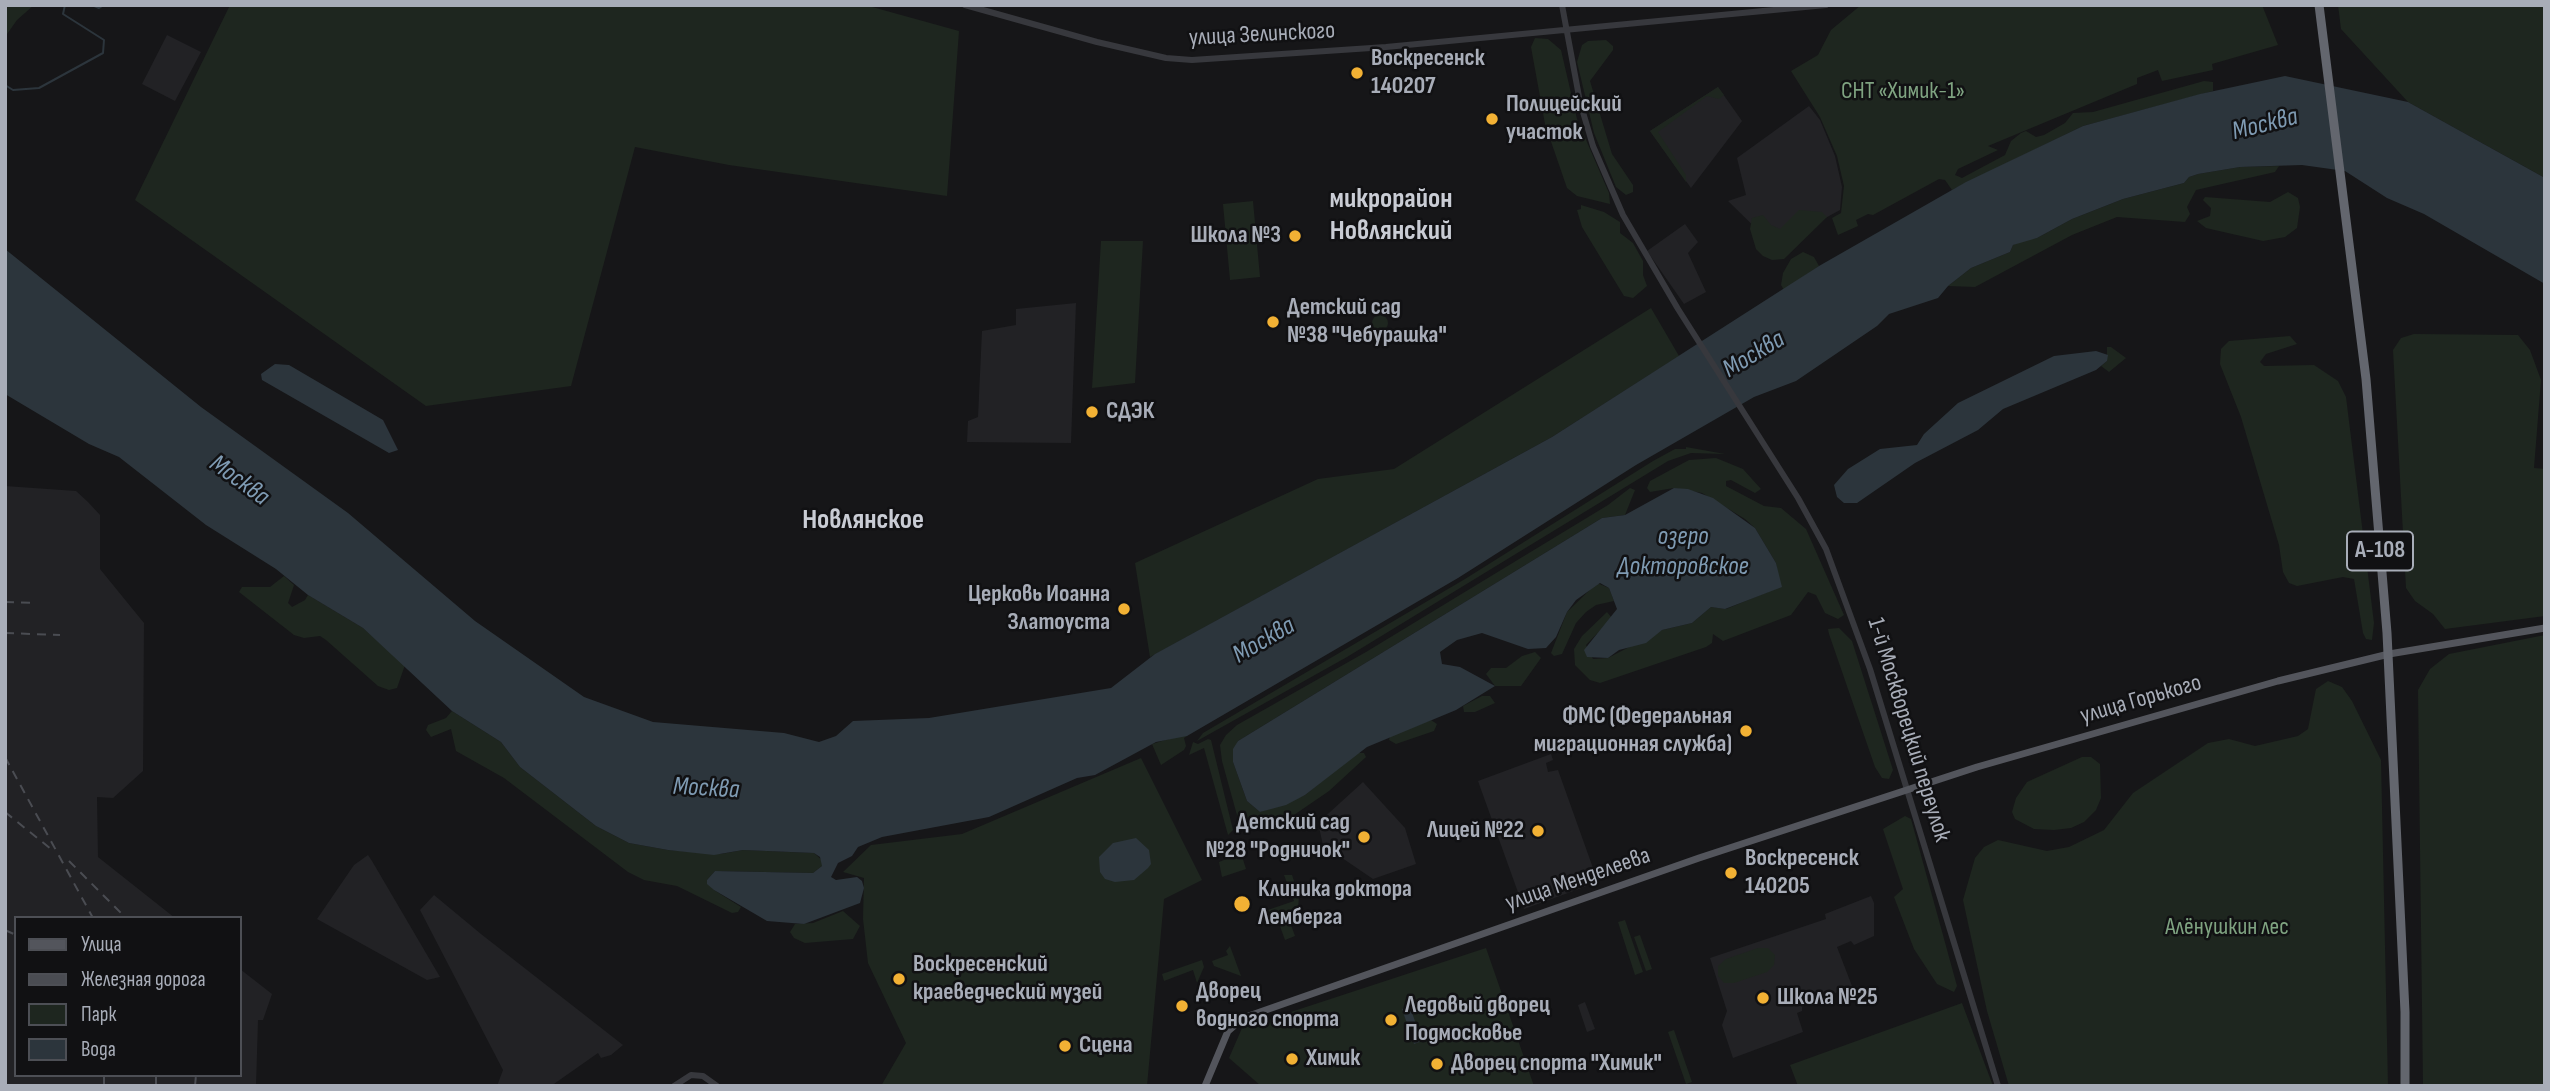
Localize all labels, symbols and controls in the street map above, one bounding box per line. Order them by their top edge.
street label: улица Зелинского [1188,17,1336,53]
place label: Воскресенск 140207 [1371,45,1485,101]
marker: Воскресенск 140207 [1349,65,1365,81]
park label: СНТ «Химик-1» [1841,78,1965,106]
place label: Полицейский участок [1506,91,1622,147]
water label: Москва [2229,102,2301,148]
marker: Полицейский участок [1484,111,1500,127]
district label: микрорайон Новлянский [1330,183,1452,249]
place label: Школа №3 [1191,222,1281,250]
marker: Школа №3 [1287,228,1303,244]
place label: Детский сад №38 "Чебурашка" [1287,294,1447,350]
marker: Детский сад №38 "Чебурашка" [1265,314,1281,330]
water label: Москва [1717,324,1791,386]
place label: СДЭК [1106,398,1154,426]
marker: СДЭК [1084,404,1100,420]
water label: Москва [203,449,275,513]
district label: Новлянское [802,504,924,538]
water label: озеро Докторовское [1617,521,1749,582]
road number: А-108 [2347,531,2413,570]
place label: Церковь Иоанна Златоуста [968,581,1110,637]
marker: Церковь Иоанна Златоуста [1116,601,1132,617]
water label: Москва [1227,611,1301,671]
street label: 1-й Москворецкий переулок [1860,615,1956,845]
street label: улица Горького [2077,669,2205,731]
place label: ФМС (Федеральная миграционная служба) [1534,703,1732,759]
marker: ФМС (Федеральная миграционная служба) [1738,723,1754,739]
water label: Москва [672,772,740,806]
place label: Детский сад №28 "Родничок" [1206,809,1350,865]
place label: Лицей №22 [1427,817,1524,845]
marker: Лицей №22 [1530,823,1546,839]
marker: Детский сад №28 "Родничок" [1356,829,1372,845]
street label: улица Менделеева [1502,842,1654,918]
place label: Воскресенск 140205 [1745,845,1859,901]
marker: Воскресенск 140205 [1723,865,1739,881]
place label: Клиника доктора Лемберга [1258,876,1412,932]
marker: Клиника доктора Лемберга [1232,894,1252,914]
park label: Алёнушкин лес [2165,914,2289,942]
legend [14,916,242,1077]
text: Улица [81,932,122,957]
place label: Воскресенский краеведческий музей [913,951,1102,1007]
text: Железная дорога [81,967,206,992]
marker: Воскресенский краеведческий музей [891,971,907,987]
place label: Дворец водного спорта [1196,978,1339,1034]
place label: Школа №25 [1777,984,1878,1012]
marker: Школа №25 [1755,990,1771,1006]
place label: Ледовый дворец Подмосковье [1405,992,1550,1048]
marker: Дворец водного спорта [1174,998,1190,1014]
text: Парк [81,1002,116,1027]
marker: Ледовый дворец Подмосковье [1383,1012,1399,1028]
place label: Сцена [1079,1032,1133,1060]
text: Вода [81,1037,116,1062]
marker: Сцена [1057,1038,1073,1054]
place label: Химик [1306,1045,1360,1073]
place label: Дворец спорта "Химик" [1451,1050,1662,1078]
marker: Химик [1284,1051,1300,1067]
marker: Дворец спорта "Химик" [1429,1056,1445,1072]

